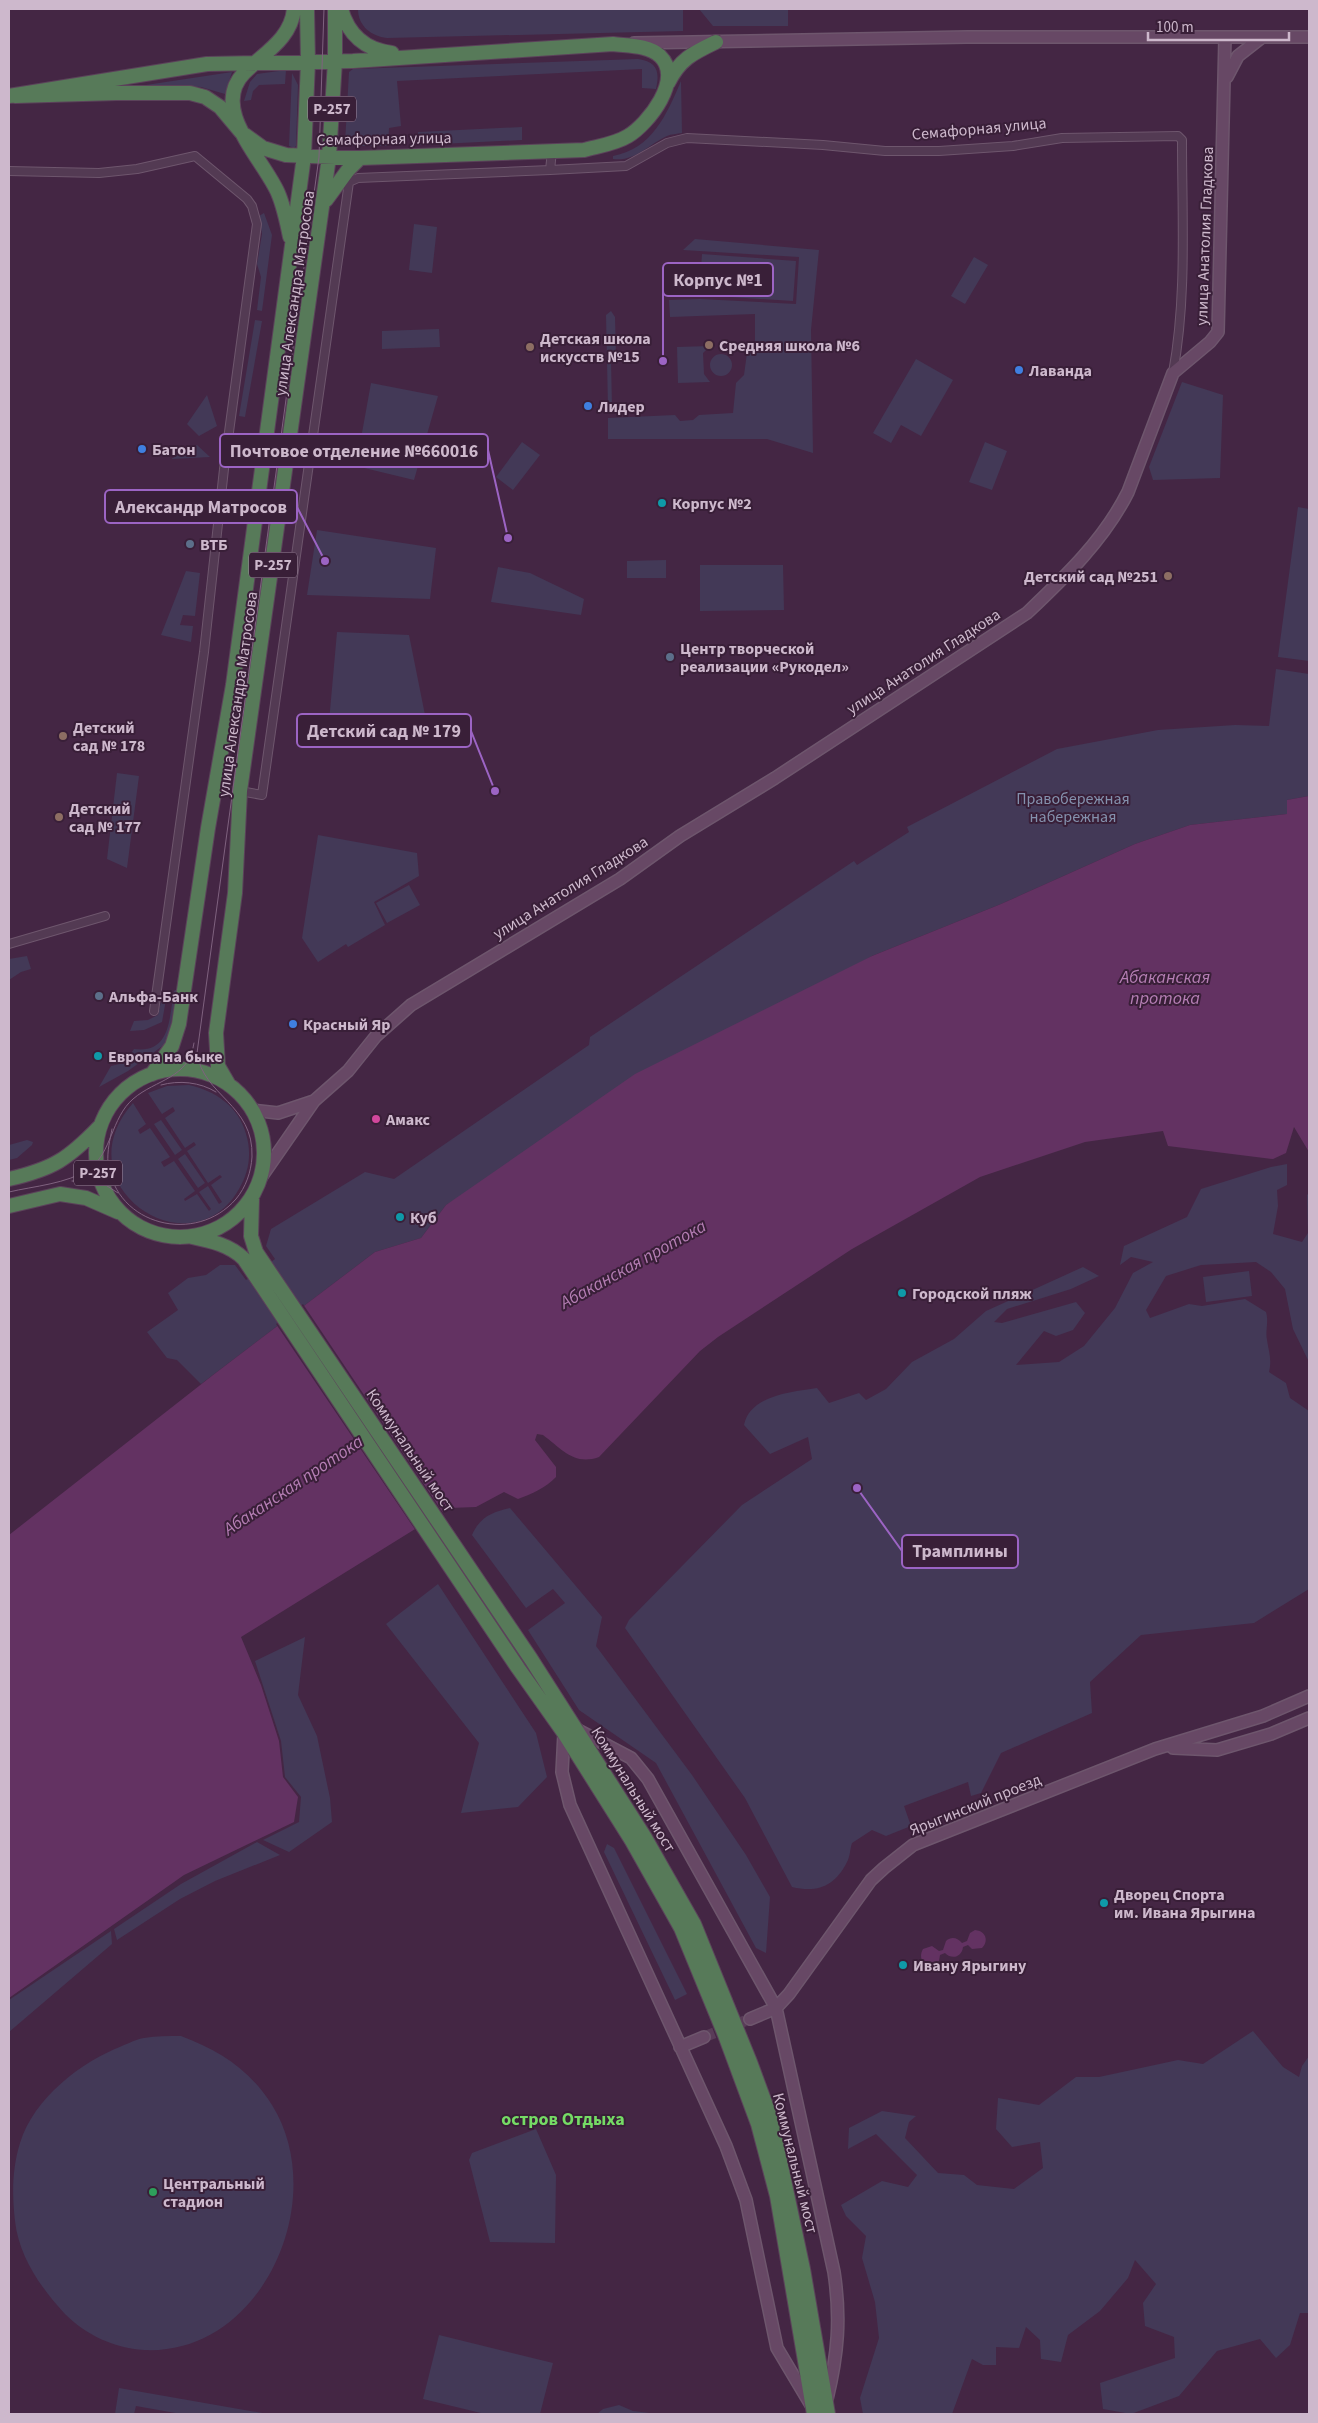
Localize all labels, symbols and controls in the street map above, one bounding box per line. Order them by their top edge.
scale bar [1148,10,1289,42]
text: 100 m [1156,17,1194,38]
road number: Р-257 [308,96,356,122]
street label: Семафорная улица [911,112,1047,146]
street label: Семафорная улица [316,127,452,151]
street label: улица Анатолия Гладкова [1191,146,1219,326]
street label: улица Александра Матросова [270,189,320,397]
callout: Корпус №1 [663,263,773,296]
text: Корпус №1 [673,268,763,293]
place label: Детская школа искусств №15 [540,328,651,368]
place label: Средняя школа №6 [719,335,860,357]
marker: Средняя школа №6 [703,339,715,351]
marker: Детская школа искусств №15 [524,341,536,353]
place label: Лаванда [1028,360,1092,382]
marker: Лаванда [1013,364,1025,376]
place label: Лидер [597,396,645,418]
marker: Лидер [582,400,594,412]
callout: Почтовое отделение №660016 [220,434,488,467]
place label: Батон [152,439,196,461]
text: Почтовое отделение №660016 [230,439,478,464]
marker: Батон [136,443,148,455]
callout: Александр Матросов [105,490,297,523]
place label: Корпус №2 [672,493,752,515]
text: Александр Матросов [114,495,287,520]
marker: Корпус №2 [656,497,668,509]
place label: ВТБ [200,534,228,556]
marker: ВТБ [184,538,196,550]
road number: Р-257 [249,552,297,578]
place label: Детский сад №251 [1024,566,1158,588]
marker: Детский сад №251 [1162,570,1174,582]
street label: улица Александра Матросова [213,590,263,798]
street label: улица Анатолия Гладкова [842,604,1005,720]
place label: Центр творческой реализации «Рукодел» [680,638,849,678]
marker: Центр творческой реализации «Рукодел» [664,651,676,663]
callout: Детский сад № 179 [297,714,471,747]
place label: Детский сад № 178 [73,717,145,757]
text: Детский сад № 179 [307,719,461,744]
marker: Детский сад № 178 [57,730,69,742]
park label: Правобережная набережная [1016,788,1130,828]
place label: Детский сад № 177 [69,798,141,838]
marker: Детский сад № 177 [53,811,65,823]
street label: улица Анатолия Гладкова [489,831,652,945]
water label: Абаканская протока [1119,965,1210,1011]
place label: Альфа-Банк [108,986,198,1008]
marker: Альфа-Банк [93,990,105,1002]
place label: Красный Яр [303,1014,390,1036]
marker: Красный Яр [287,1018,299,1030]
place label: Европа на быке [108,1046,222,1068]
marker: Европа на быке [92,1050,104,1062]
place label: Амакс [385,1109,431,1131]
marker: Амакс [370,1113,382,1125]
road number: Р-257 [74,1160,122,1186]
place label: Куб [410,1207,437,1229]
marker: Куб [394,1211,406,1223]
water label: Абаканская протока [555,1214,711,1316]
place label: Городской пляж [912,1283,1033,1305]
marker: Городской пляж [896,1287,908,1299]
street label: Коммунальный мост [361,1385,460,1517]
water label: Абаканская протока [218,1429,368,1542]
callout: Трамплины [902,1535,1018,1568]
text: Трамплины [912,1539,1008,1564]
street label: Коммунальный мост [586,1723,681,1857]
street label: Ярыгинский проезд [906,1768,1045,1841]
place label: Дворец Спорта им. Ивана Ярыгина [1114,1884,1255,1924]
marker: Дворец Спорта им. Ивана Ярыгина [1098,1897,1110,1909]
place label: Ивану Ярыгину [913,1955,1027,1977]
marker: Ивану Ярыгину [897,1959,909,1971]
street label: Коммунальный мост [767,2091,823,2236]
district label: остров Отдыха [501,2107,625,2132]
place label: Центральный стадион [163,2173,265,2213]
marker: Центральный стадион [147,2186,159,2198]

